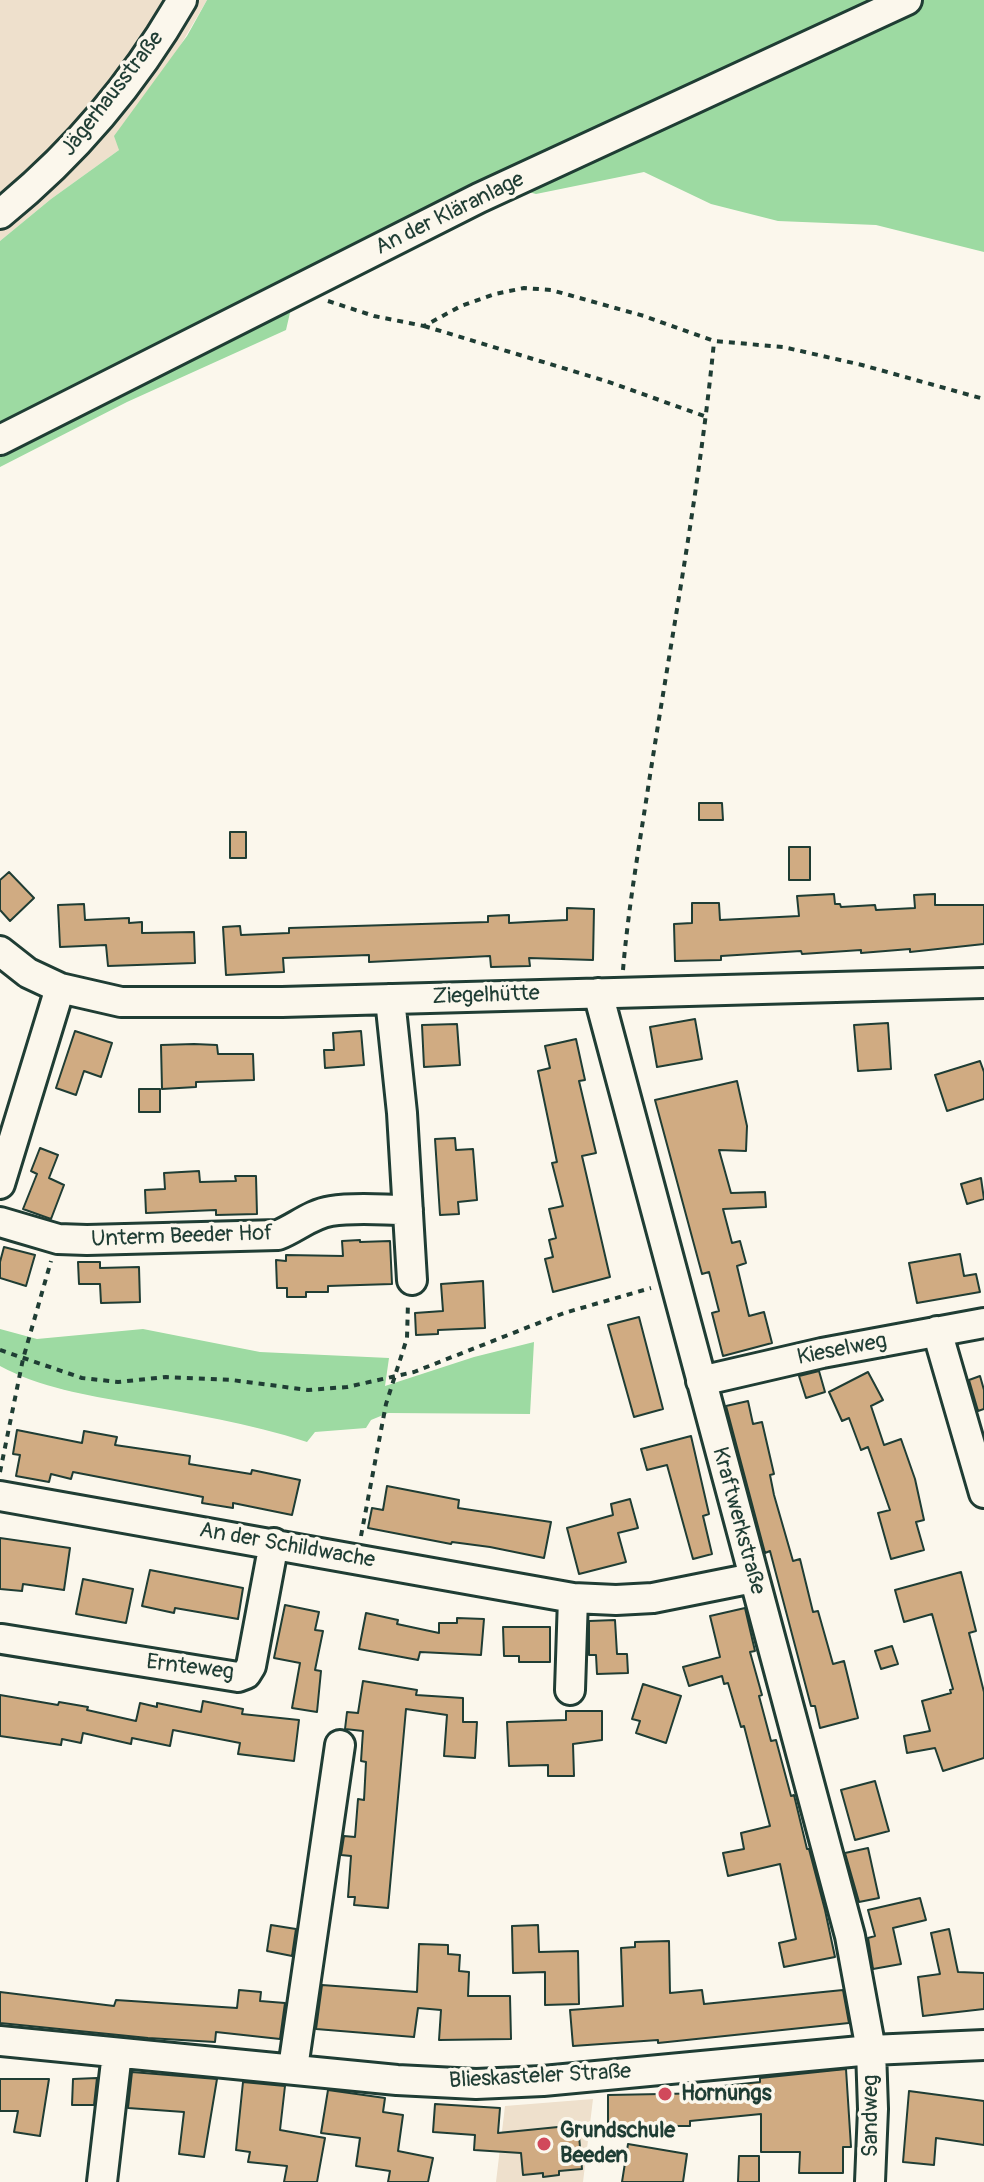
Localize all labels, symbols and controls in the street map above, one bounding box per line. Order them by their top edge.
street label: Jägerhausstraße [56,26,170,162]
street label: An der Kläranlage [371,167,529,261]
street label: Ziegelhütte [432,981,540,1011]
street label: Unterm Beeder Hof [91,1221,273,1253]
street label: Kieselweg [795,1328,889,1372]
street label: Kraftwerkstraße [706,1444,770,1598]
street label: An der Schildwache [197,1518,377,1574]
street label: Ernteweg [145,1650,235,1686]
street label: Blieskasteler Straße [448,2059,632,2095]
street label: Sandweg [858,2075,884,2157]
place label: Hornungs [681,2081,771,2107]
marker: Hornungs [656,2085,674,2103]
place label: Grundschule Beeden [560,2118,675,2170]
marker: Grundschule Beeden [535,2135,553,2153]

